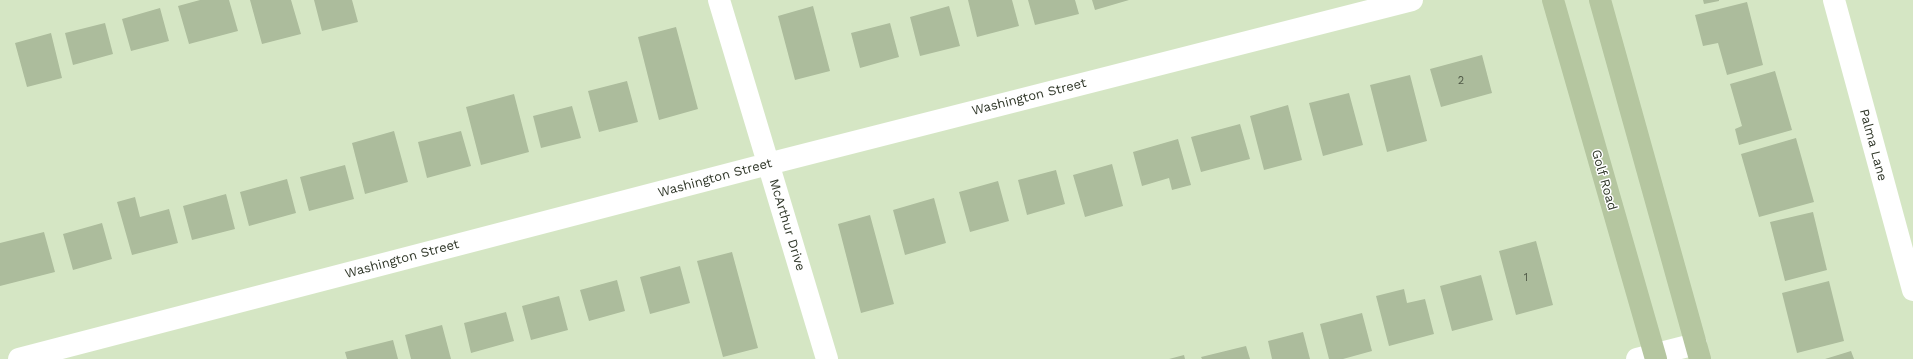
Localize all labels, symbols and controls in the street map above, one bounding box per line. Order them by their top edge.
house number: 2 [1458,74,1464,88]
street label: Washington Street [970,75,1088,119]
street label: Palma Lane [1856,107,1890,183]
street label: Golf Road [1588,148,1620,212]
street label: Washington Street [656,155,774,201]
street label: McArthur Drive [766,177,808,273]
street label: Washington Street [343,236,461,282]
house number: 1 [1524,271,1528,285]

